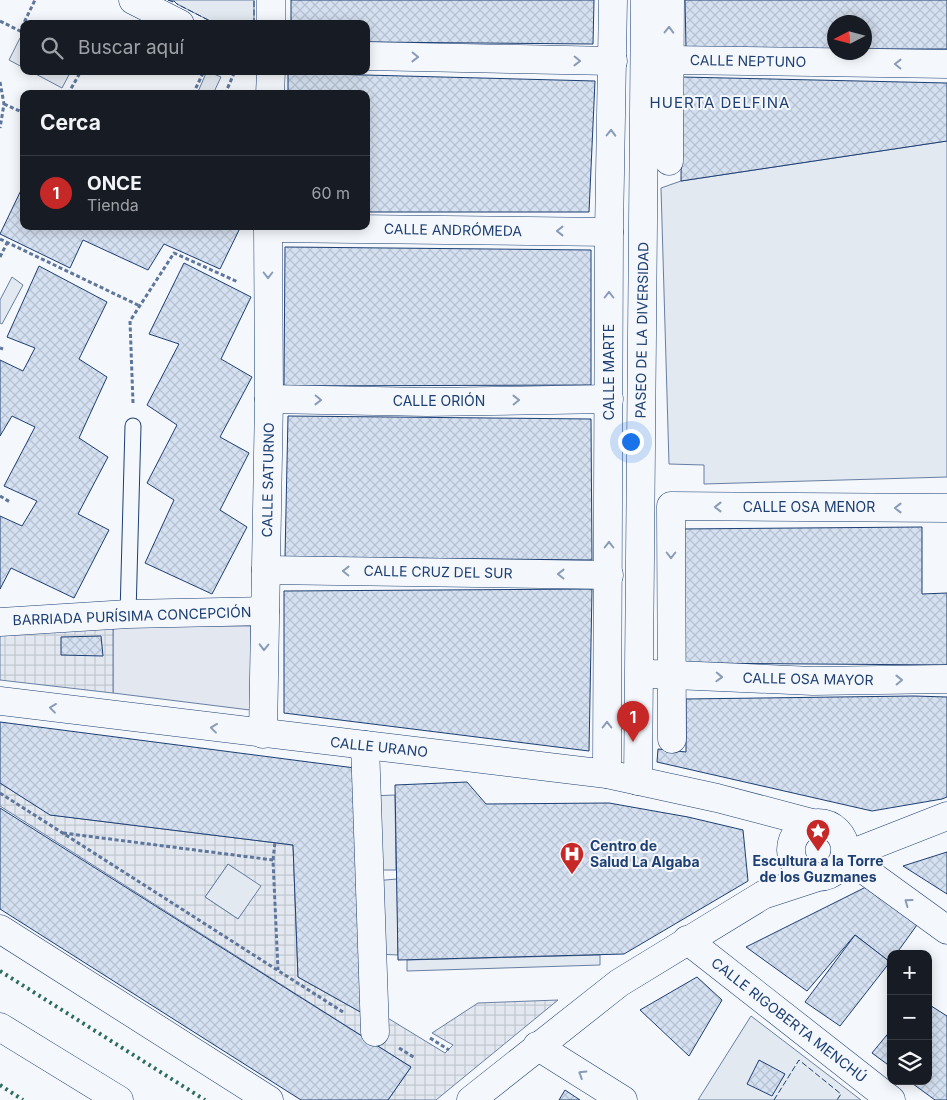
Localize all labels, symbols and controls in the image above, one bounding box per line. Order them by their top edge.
north arrow [827,15,872,60]
search box [20,20,370,75]
one-way arrow [664,26,674,34]
icon: search [38,34,66,62]
text: Buscar aquí [78,36,184,59]
street label: CALLE NEPTUNO [690,51,806,70]
one-way arrow [412,52,419,62]
one-way arrow [574,56,582,66]
one-way arrow [894,58,902,69]
district label: HUERTA DELFINA [650,93,790,112]
text: Cerca [40,110,101,135]
one-way arrow [606,128,616,136]
text: ONCE [87,172,142,195]
text: 1 [53,183,59,203]
text: 60 m [311,183,350,203]
text: Tienda [87,195,139,215]
street label: CALLE ANDRÓMEDA [384,220,523,239]
one-way arrow [556,226,564,236]
street label: PASEO DE LA DIVERSIDAD [631,242,652,418]
one-way arrow [263,272,273,279]
one-way arrow [604,291,614,298]
street label: CALLE MARTE [600,324,617,420]
street label: CALLE ORIÓN [393,392,485,409]
one-way arrow [314,395,322,405]
one-way arrow [512,395,520,406]
street label: CALLE SATURNO [258,422,277,538]
your location [618,429,644,455]
street label: CALLE OSA MENOR [743,498,875,515]
one-way arrow [714,502,722,512]
one-way arrow [894,503,902,513]
one-way arrow [604,541,614,548]
one-way arrow [666,552,676,559]
street label: CALLE CRUZ DEL SUR [363,562,513,581]
one-way arrow [341,566,349,576]
one-way arrow [556,569,564,579]
street label: BARRIADA PURÍSIMA CONCEPCIÓN [12,603,252,628]
one-way arrow [259,644,269,652]
street label: CALLE OSA MAYOR [742,669,874,688]
one-way arrow [715,672,723,682]
one-way arrow [895,674,903,685]
pin: 1 [617,701,649,742]
one-way arrow [49,703,57,714]
one-way arrow [602,721,612,728]
one-way arrow [210,723,218,734]
street label: CALLE URANO [329,733,429,760]
place icon: Escultura a la Torre de los Guzmanes [805,818,831,852]
place label: Centro de Salud La Algaba [590,837,700,870]
hospital icon: Centro de Salud La Algaba [559,841,585,875]
place label: Escultura a la Torre de los Guzmanes [752,852,884,885]
one-way arrow [904,899,914,908]
map controls [887,950,932,1085]
button: + [887,950,932,995]
street label: CALLE RIGOBERTA MENCHÚ [708,954,870,1086]
button: − [887,995,932,1040]
button: layers [887,1040,932,1085]
one-way arrow [578,1071,587,1080]

